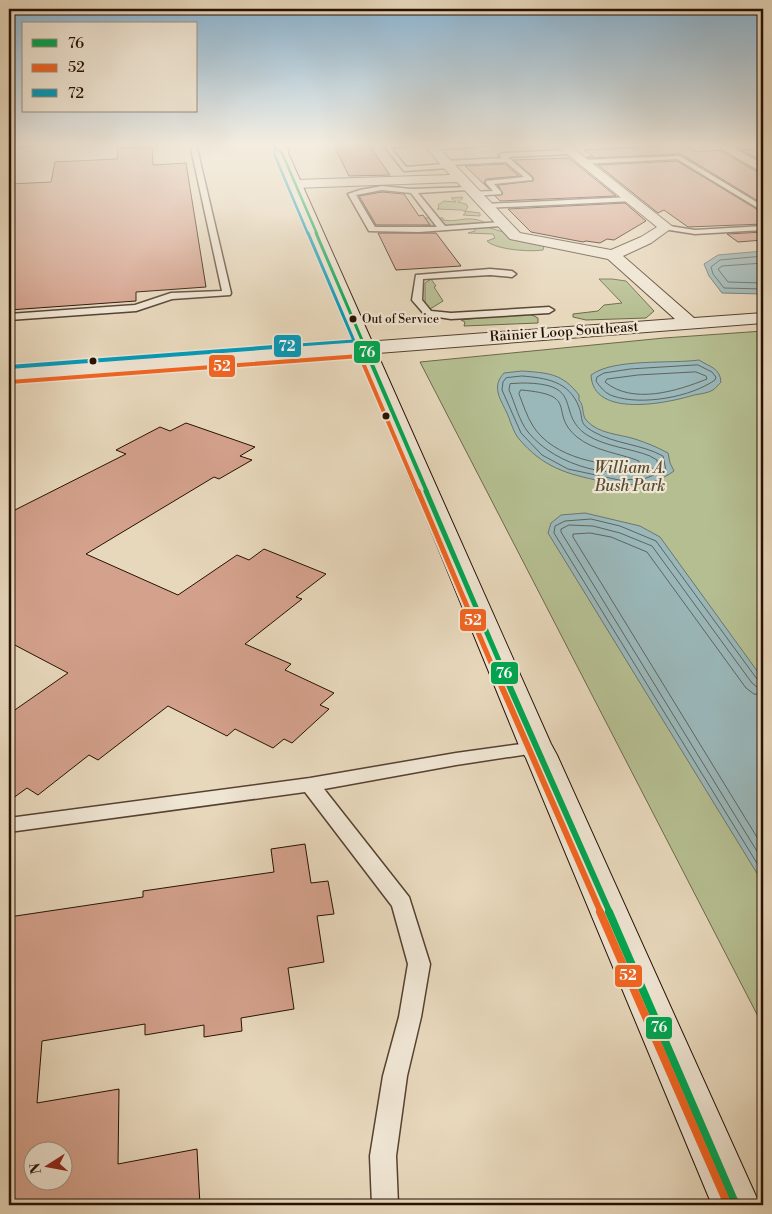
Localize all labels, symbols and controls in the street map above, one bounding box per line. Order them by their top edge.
legend [22,22,198,112]
text: 76 [68,34,84,53]
text: 52 [68,58,85,77]
text: 72 [68,84,84,103]
place label: Out of Service [362,312,439,327]
marker: Out of Service [348,314,358,324]
street label: Rainier Loop Southeast [489,318,639,346]
line badge: 72 [273,334,302,358]
text: 72 [279,338,296,356]
line badge: 76 [353,340,381,364]
text: 76 [359,344,375,362]
line badge: 52 [208,354,236,378]
unlabelled marker [88,356,98,366]
text: 52 [213,358,231,376]
unlabelled marker [381,411,391,421]
park label: William A. Bush Park [594,458,666,496]
line badge: 52 [459,608,487,632]
text: 52 [464,612,482,630]
line badge: 76 [490,661,519,685]
text: 76 [496,665,512,683]
line badge: 52 [614,964,643,988]
text: 52 [619,967,637,985]
line badge: 76 [645,1016,673,1040]
text: 76 [651,1019,667,1037]
north arrow [22,1142,72,1192]
text: N [26,1161,46,1175]

